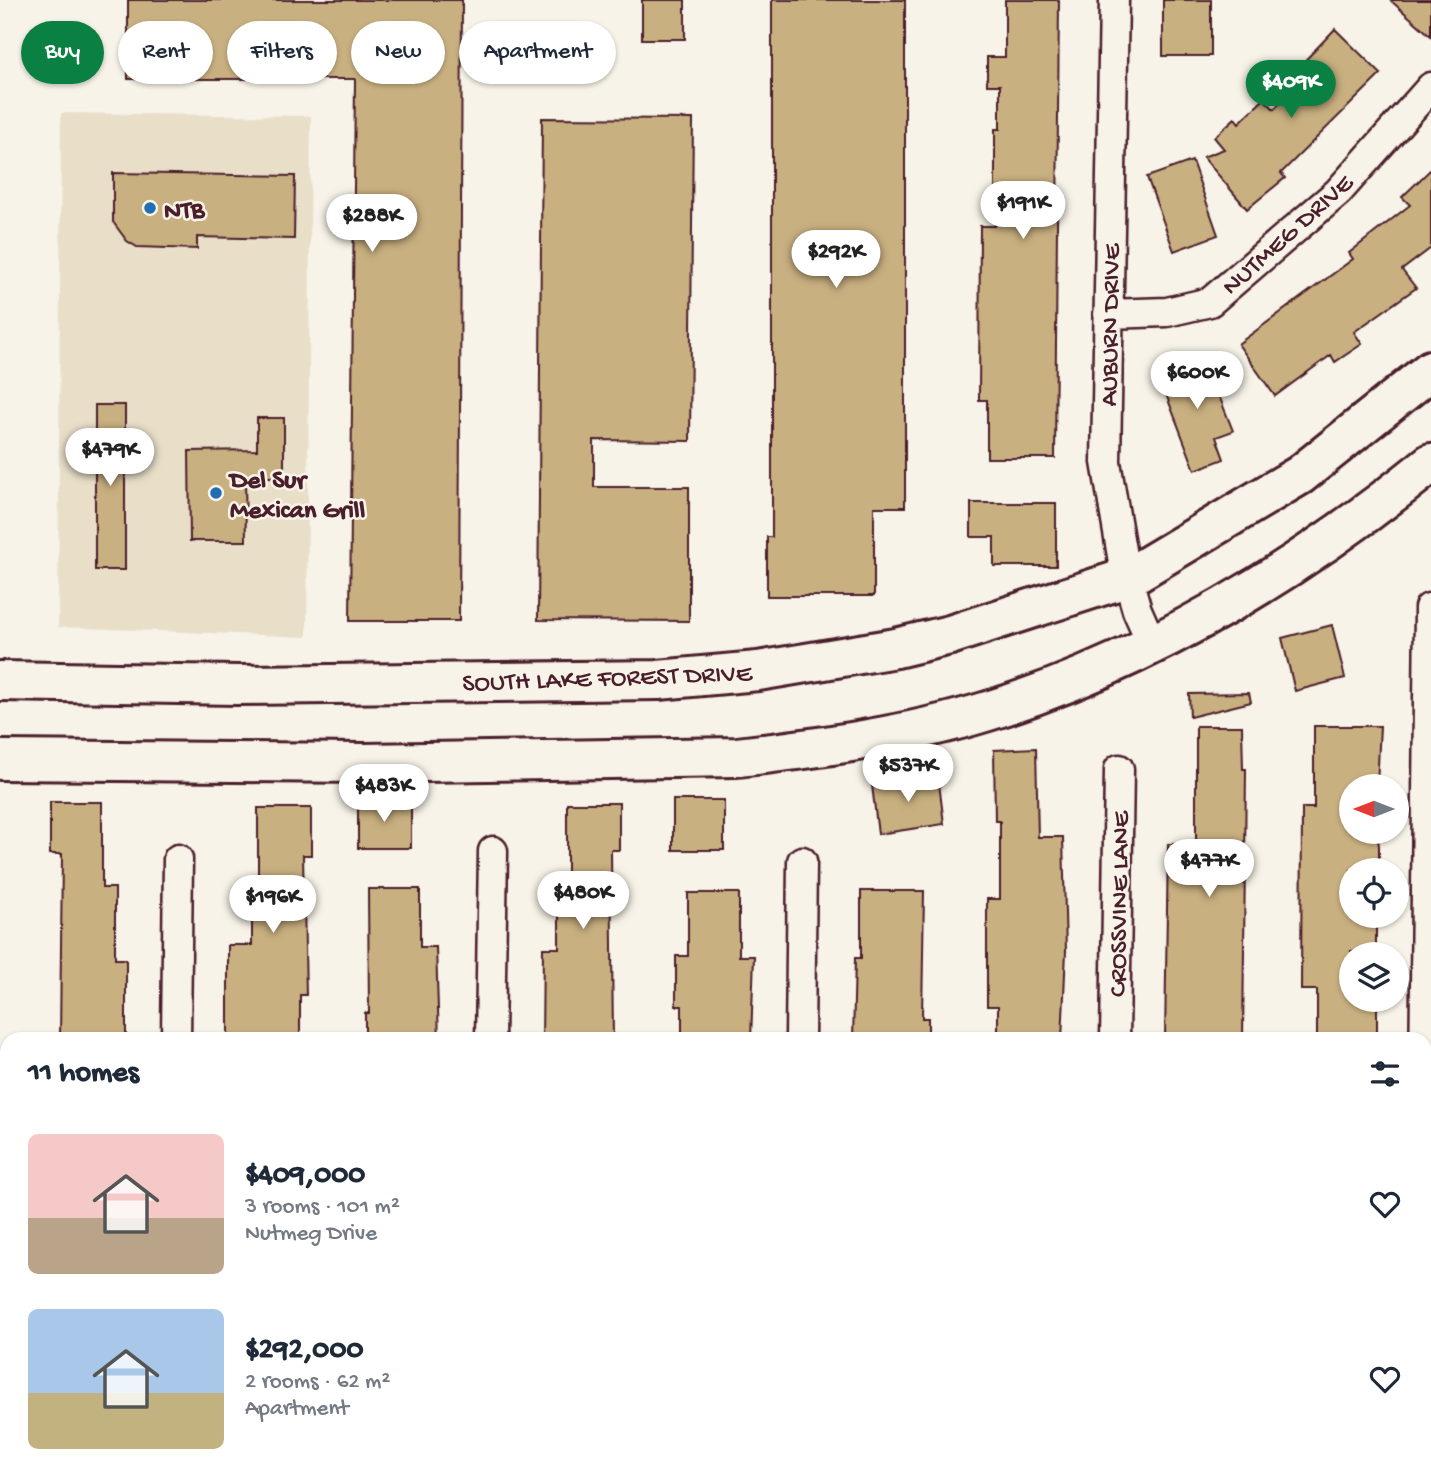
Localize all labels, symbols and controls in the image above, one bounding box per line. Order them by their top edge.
chip: Buy [21,21,104,84]
chip: Rent [118,21,213,84]
chip: Filters [227,21,337,84]
chip: New [351,21,445,84]
chip: Apartment [459,21,616,84]
pin: $409K [1242,60,1340,120]
text: $409K [1262,69,1320,96]
street label: NUTMEG DRIVE [1217,169,1362,303]
pin: $191K [974,182,1072,241]
text: $191K [996,190,1050,217]
pin: $288K [323,194,421,254]
place label: NTB [164,197,206,228]
marker: NTB [142,200,158,216]
text: $288K [342,203,402,230]
pin: $292K [787,230,885,290]
text: $292K [807,239,865,266]
street label: AUBURN DRIVE [1096,243,1129,407]
pin: $600K [1148,352,1246,411]
text: $600K [1167,360,1227,387]
pin: $479K [61,428,159,488]
text: $479K [81,437,139,464]
place label: Del Sur Mexican Grill [228,467,366,528]
marker: Del Sur Mexican Grill [208,485,224,501]
street label: SOUTH LAKE FOREST DRIVE [462,660,753,701]
pin: $537K [859,744,957,804]
text: $537K [879,753,938,780]
pin: $483K [335,764,433,824]
text: $483K [355,773,413,800]
north arrow [1339,774,1409,844]
map controls [1339,774,1409,1012]
street label: CROSSVINE LANE [1104,810,1139,997]
pin: $477K [1160,839,1258,899]
text: $477K [1180,848,1238,875]
button: locate [1339,858,1409,928]
pin: $480K [534,872,632,931]
pin: $196K [224,876,322,935]
text: $480K [553,880,613,907]
text: $196K [245,884,301,911]
button: layers [1339,942,1409,1012]
icon: filters [1366,1055,1404,1093]
text: 11 homes [28,1057,139,1092]
text: $409,000 [245,1159,365,1194]
icon: home [84,1162,168,1246]
icon: heart [1366,1185,1404,1223]
text: 3 rooms · 101 m² [245,1194,400,1221]
text: Nutmeg Drive [245,1221,377,1248]
text: $292,000 [245,1334,363,1369]
icon: home [84,1337,168,1421]
icon: heart [1366,1360,1404,1398]
text: 2 rooms · 62 m² [245,1369,390,1396]
text: Apartment [245,1396,349,1423]

